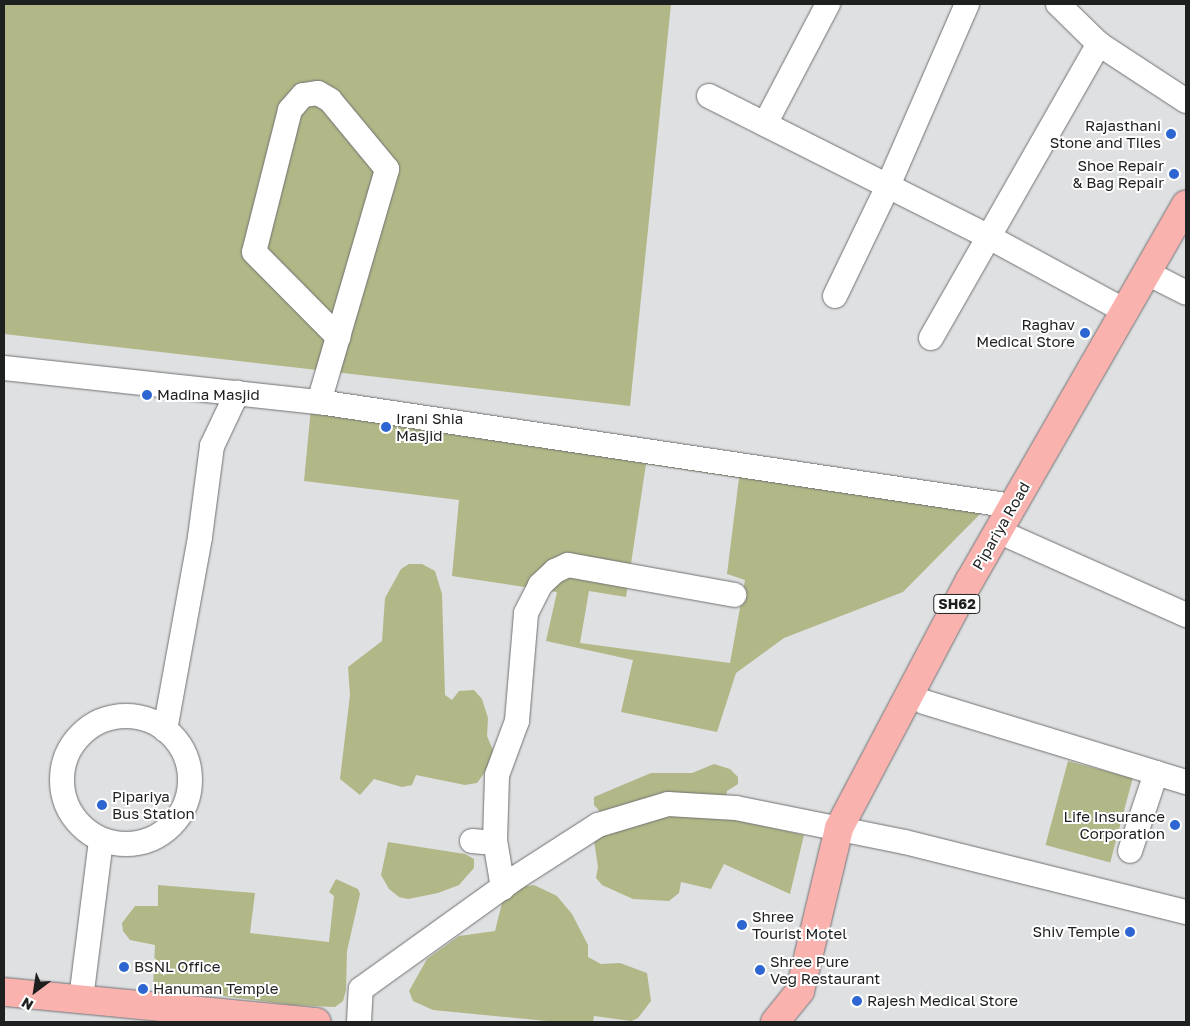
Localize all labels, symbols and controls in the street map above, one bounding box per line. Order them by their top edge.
place label: Rajasthani Stone and Tiles [1050,116,1161,151]
marker: Rajasthani Stone and Tiles [1165,128,1177,140]
place label: Shoe Repair & Bag Repair [1072,156,1164,191]
marker: Shoe Repair & Bag Repair [1168,168,1180,180]
place label: Raghav Medical Store [976,315,1075,350]
marker: Raghav Medical Store [1079,327,1091,339]
place label: Madina Masjid [157,386,260,404]
marker: Madina Masjid [141,389,153,401]
place label: Irani Shia Masjid [396,409,463,444]
marker: Irani Shia Masjid [380,421,392,433]
street label: Pipariya Road [969,479,1033,573]
road number: SH62 [933,592,981,616]
place label: Pipariya Bus Station [112,787,195,822]
marker: Pipariya Bus Station [96,799,108,811]
place label: Life Insurance Corporation [1063,807,1165,842]
marker: Life Insurance Corporation [1169,819,1181,831]
place label: Shree Tourist Motel [752,907,847,942]
marker: Shree Tourist Motel [736,919,748,931]
place label: Shiv Temple [1033,923,1120,941]
marker: Shiv Temple [1124,926,1136,938]
place label: Shree Pure Veg Restaurant [770,952,880,987]
place label: BSNL Office [134,958,220,976]
marker: BSNL Office [118,961,130,973]
marker: Shree Pure Veg Restaurant [754,964,766,976]
north arrow [10,966,60,1016]
place label: Hanuman Temple [153,980,278,998]
marker: Hanuman Temple [137,983,149,995]
place label: Rajesh Medical Store [867,992,1018,1010]
text: N [18,994,36,1014]
marker: Rajesh Medical Store [851,995,863,1007]

